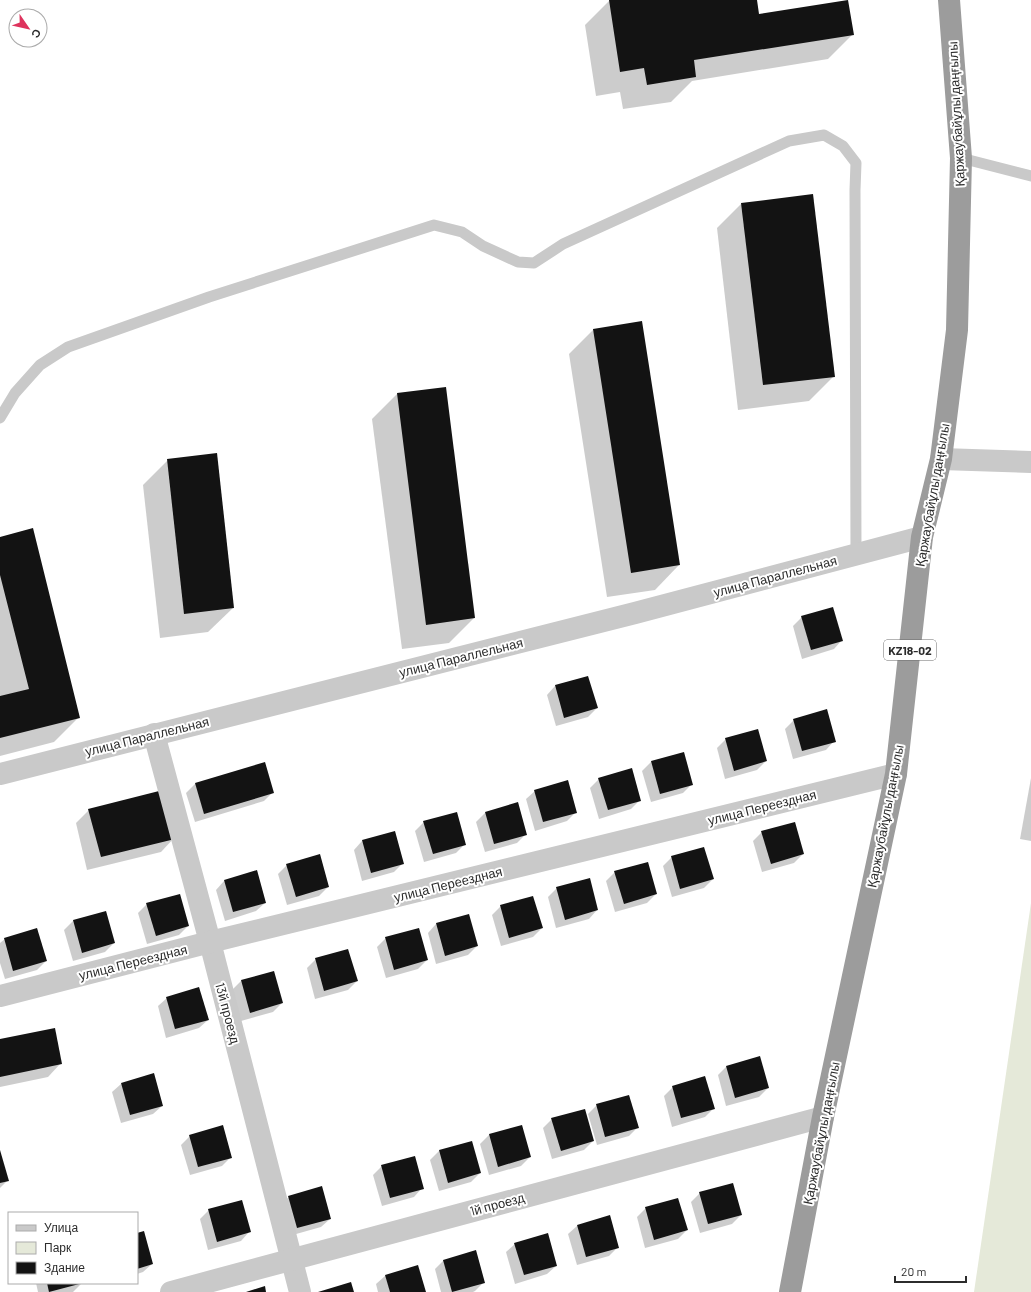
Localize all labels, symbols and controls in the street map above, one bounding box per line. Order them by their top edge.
north arrow [8,8,48,48]
text: С [29,27,44,41]
street label: Қаржаубайұлы даңғылы [944,41,968,187]
street label: Қаржаубайұлы даңғылы [912,422,952,568]
street label: улица Параллельная [712,552,838,600]
street label: улица Параллельная [397,634,525,680]
road number: KZ18-02 [884,640,936,660]
street label: улица Параллельная [83,713,211,759]
street label: Қаржаубайұлы даңғылы [863,743,907,889]
street label: улица Переездная [706,786,818,828]
street label: улица Переездная [392,863,504,905]
street label: улица Переездная [77,941,189,983]
street label: 13й проезд [212,981,244,1046]
street label: Қаржаубайұлы даңғылы [799,1060,843,1206]
street label: 1й проезд [468,1189,527,1219]
legend [8,1212,138,1284]
text: Улица [44,1220,78,1235]
text: Парк [44,1240,72,1255]
scale bar [895,1258,966,1284]
text: Здание [44,1260,85,1275]
text: 20 m [901,1264,927,1278]

